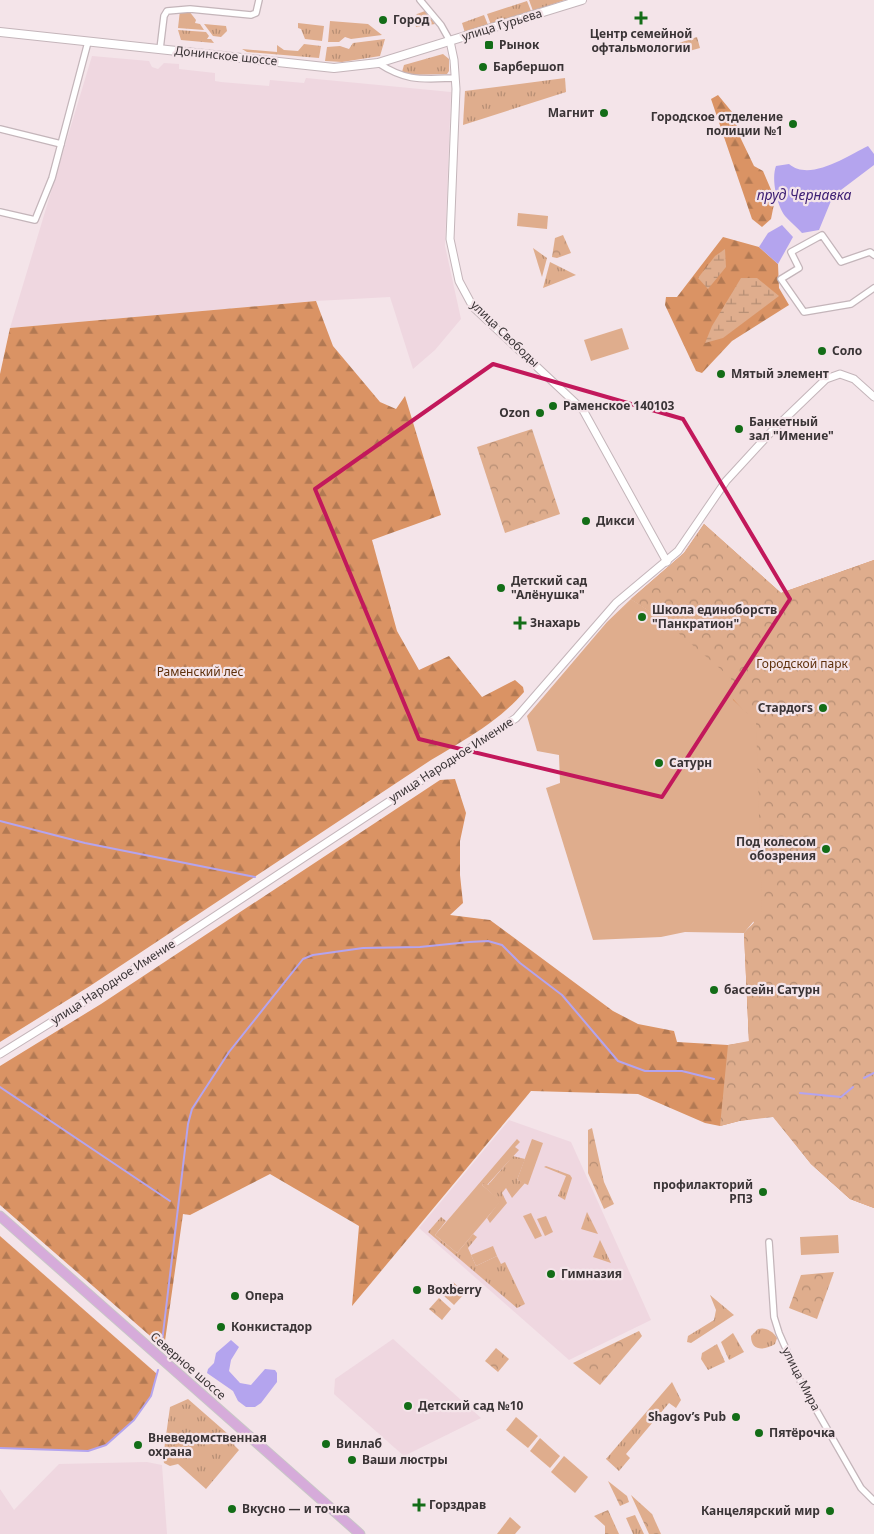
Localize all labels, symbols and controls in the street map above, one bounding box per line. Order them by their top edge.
street label: улица Гурьева [460,4,544,45]
place label: Город [393,11,430,28]
marker: Центр семейной офтальмологии [634,11,648,25]
marker: Город [377,14,389,26]
place label: Центр семейной офтальмологии [590,25,692,56]
place label: Рынок [499,36,540,53]
marker: Рынок [483,39,495,51]
street label: Донинское шоссе [174,42,279,69]
place label: Барбершоп [493,58,564,75]
marker: Барбершоп [477,61,489,73]
place label: Магнит [548,104,594,121]
marker: Магнит [598,107,610,119]
place label: Городское отделение полиции №1 [651,108,783,139]
marker: Городское отделение полиции №1 [787,118,799,130]
water label: пруд Чернавка [757,185,851,204]
street label: улица Свободы [467,297,543,371]
place label: Соло [832,342,862,359]
marker: Соло [816,345,828,357]
place label: Мятый элемент [731,365,829,382]
marker: Мятый элемент [715,368,727,380]
place label: Раменское 140103 [563,397,675,414]
marker: Раменское 140103 [547,400,559,412]
place label: Ozon [499,404,530,421]
marker: Ozon [534,407,546,419]
place label: Банкетный зал "Имение" [749,413,834,444]
marker: Банкетный зал "Имение" [733,423,745,435]
place label: Дикси [596,512,635,529]
marker: Дикси [580,515,592,527]
place label: Детский сад "Алёнушка" [511,572,588,603]
marker: Детский сад "Алёнушка" [495,582,507,594]
place label: Школа единоборств "Панкратион" [652,601,777,632]
marker: Школа единоборств "Панкратион" [636,611,648,623]
place label: Знахарь [530,614,580,631]
marker: Знахарь [514,617,526,629]
park label: Городской парк [756,655,848,672]
park label: Раменский лес [157,663,243,680]
place label: Стардогs [758,699,813,716]
marker: Стардогs [817,702,829,714]
street label: улица Народное Имение [385,713,516,806]
place label: Сатурн [669,754,712,771]
marker: Сатурн [653,757,665,769]
place label: Под колесом обозрения [736,833,816,864]
marker: Под колесом обозрения [820,843,832,855]
street label: улица Народное Имение [47,935,178,1028]
place label: бассейн Сатурн [724,981,820,998]
marker: бассейн Сатурн [708,984,720,996]
place label: профилакторий РПЗ [653,1176,753,1207]
marker: профилакторий РПЗ [757,1186,769,1198]
place label: Гимназия [561,1265,622,1282]
marker: Гимназия [545,1268,557,1280]
place label: Boxberry [427,1281,482,1298]
marker: Boxberry [411,1284,423,1296]
place label: Опера [245,1287,284,1304]
marker: Опера [229,1290,241,1302]
place label: Конкистадор [231,1318,312,1335]
marker: Конкистадор [215,1321,227,1333]
street label: Северное шоссе [147,1328,230,1404]
street label: улица Мира [778,1344,825,1414]
place label: Детский сад №10 [418,1397,524,1414]
marker: Детский сад №10 [402,1400,414,1412]
place label: Shagov’s Pub [648,1408,726,1425]
marker: Shagov’s Pub [730,1411,742,1423]
place label: Пятёрочка [769,1424,835,1441]
marker: Пятёрочка [753,1427,765,1439]
place label: Вневедомственная охрана [148,1429,267,1460]
place label: Винлаб [336,1435,382,1452]
marker: Винлаб [320,1438,332,1450]
marker: Вневедомственная охрана [132,1439,144,1451]
place label: Ваши люстры [362,1451,448,1468]
marker: Ваши люстры [346,1454,358,1466]
place label: Горздрав [429,1496,486,1513]
marker: Горздрав [413,1499,425,1511]
place label: Вкусно — и точка [242,1500,350,1517]
place label: Канцелярский мир [701,1502,820,1519]
marker: Вкусно — и точка [226,1503,238,1515]
marker: Канцелярский мир [824,1505,836,1517]

